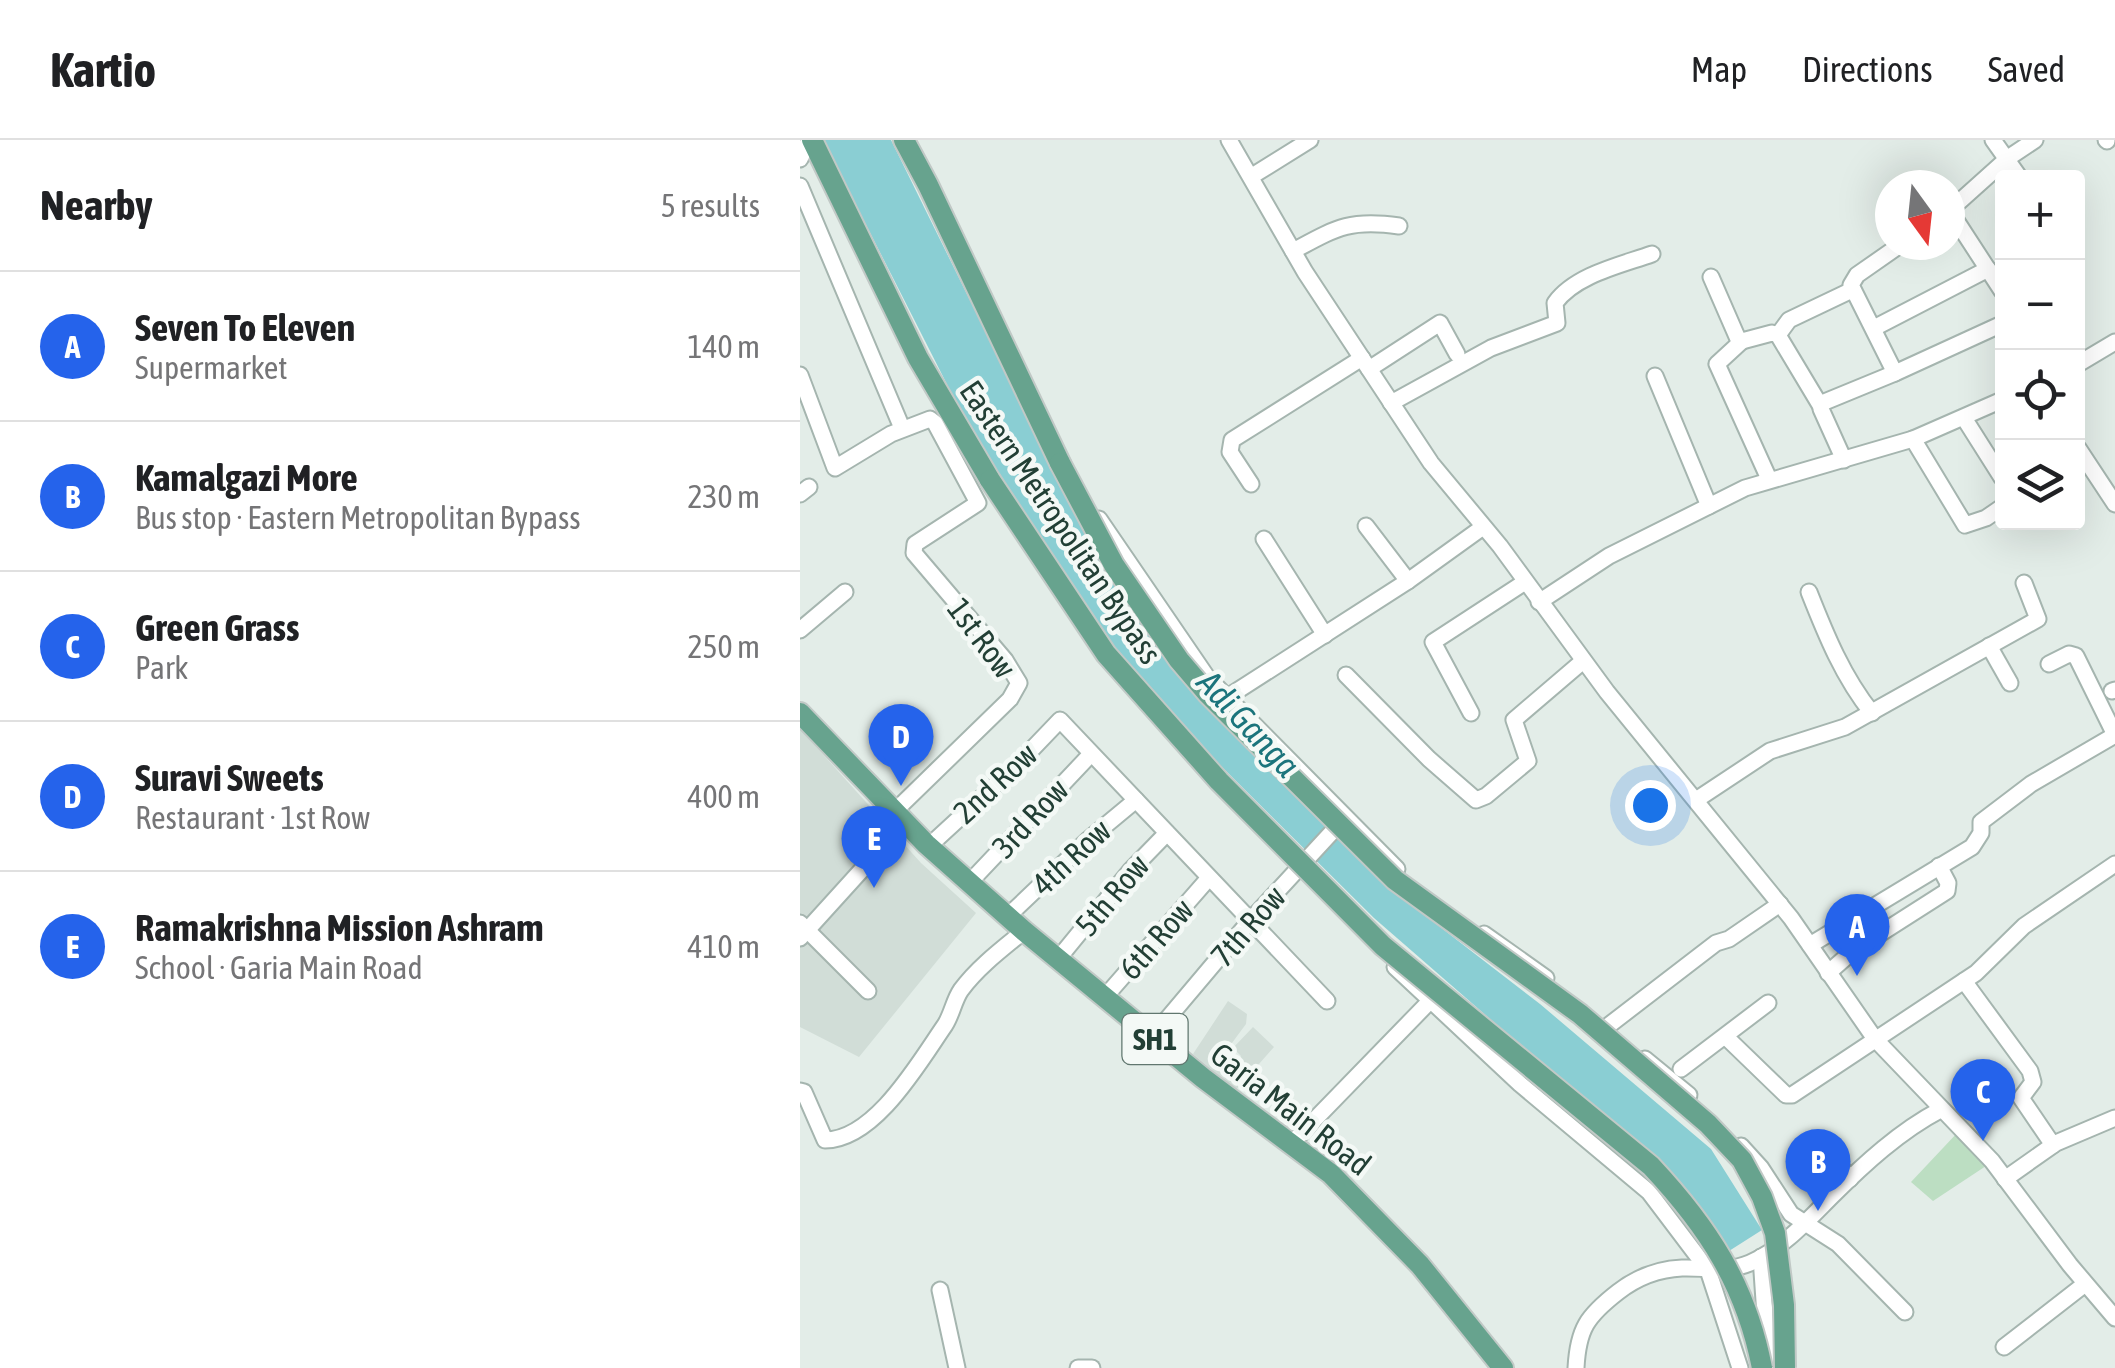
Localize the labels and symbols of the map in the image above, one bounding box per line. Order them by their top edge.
north arrow [1875,170,1965,260]
street label: Eastern Metropolitan Bypass [952,374,1170,670]
street label: 1st Row [940,591,1024,685]
water label: Adi Ganga [1189,661,1308,784]
pin: D [868,704,934,786]
street label: 2nd Row [946,735,1044,831]
street label: 3rd Row [984,771,1076,865]
your location [1625,780,1676,831]
pin: E [842,806,906,888]
street label: 4th Row [1024,811,1118,903]
street label: 5th Row [1068,847,1156,943]
street label: 7th Row [1203,878,1293,974]
street label: 6th Row [1111,891,1201,987]
pin: A [1824,894,1890,976]
road number: SH1 [1122,1014,1188,1064]
street label: Garia Main Road [1204,1035,1378,1183]
pin: C [1950,1058,2016,1141]
pin: B [1786,1128,1850,1211]

